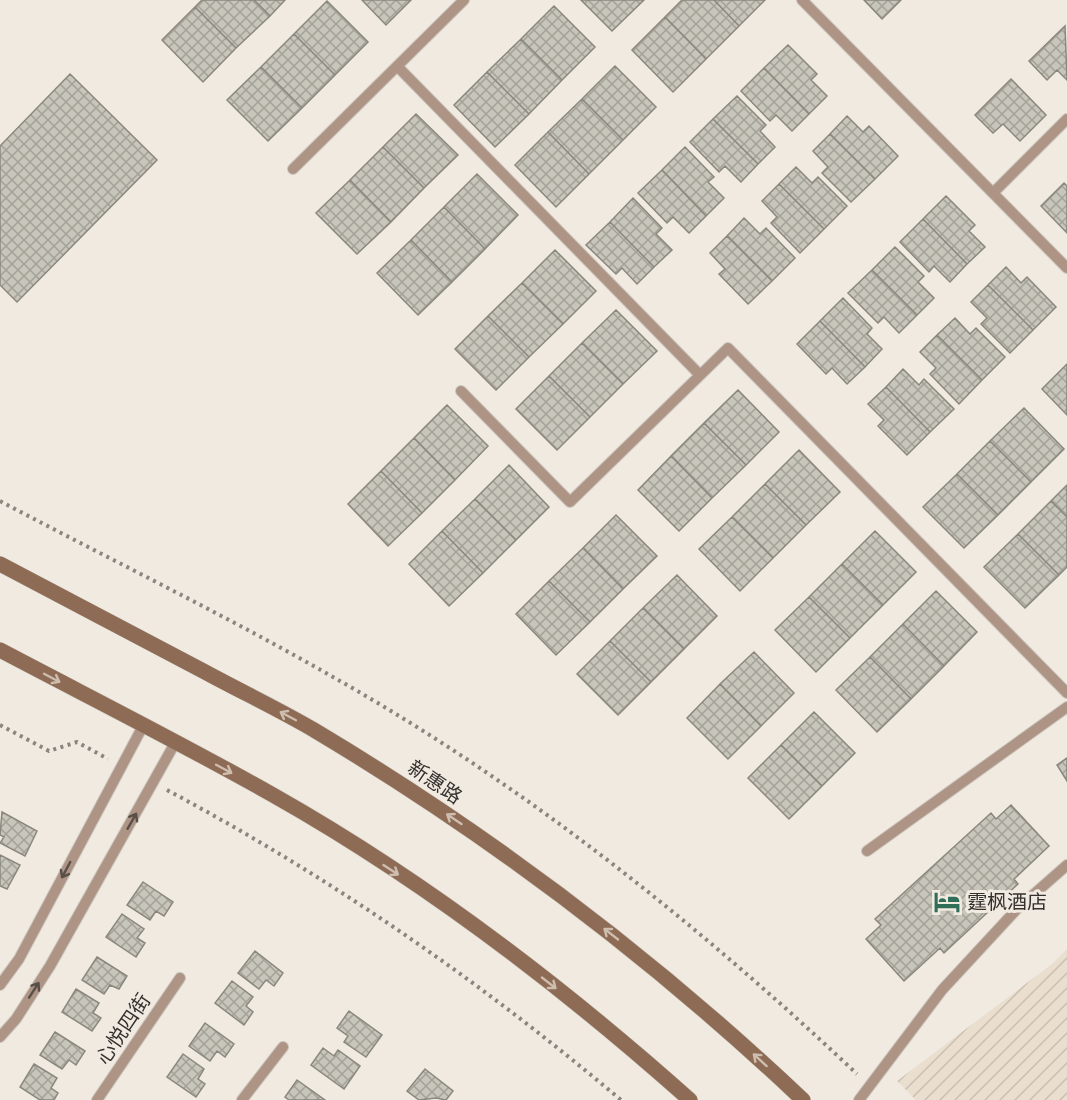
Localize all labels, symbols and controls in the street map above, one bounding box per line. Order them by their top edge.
one-way arrow [42,673,60,684]
one-way arrow [280,710,298,721]
street label: 新惠路 [404,754,467,808]
one-way arrow [215,763,232,775]
one-way arrow [126,813,138,830]
one-way arrow [445,813,462,826]
one-way arrow [60,861,72,878]
one-way arrow [382,864,399,876]
hotel icon: 霆枫酒店 [932,887,962,917]
place label: 霆枫酒店 [967,889,1047,913]
one-way arrow [604,928,620,941]
one-way arrow [541,977,557,990]
one-way arrow [28,981,41,998]
street label: 心悦四街 [90,989,154,1068]
one-way arrow [753,1053,768,1067]

